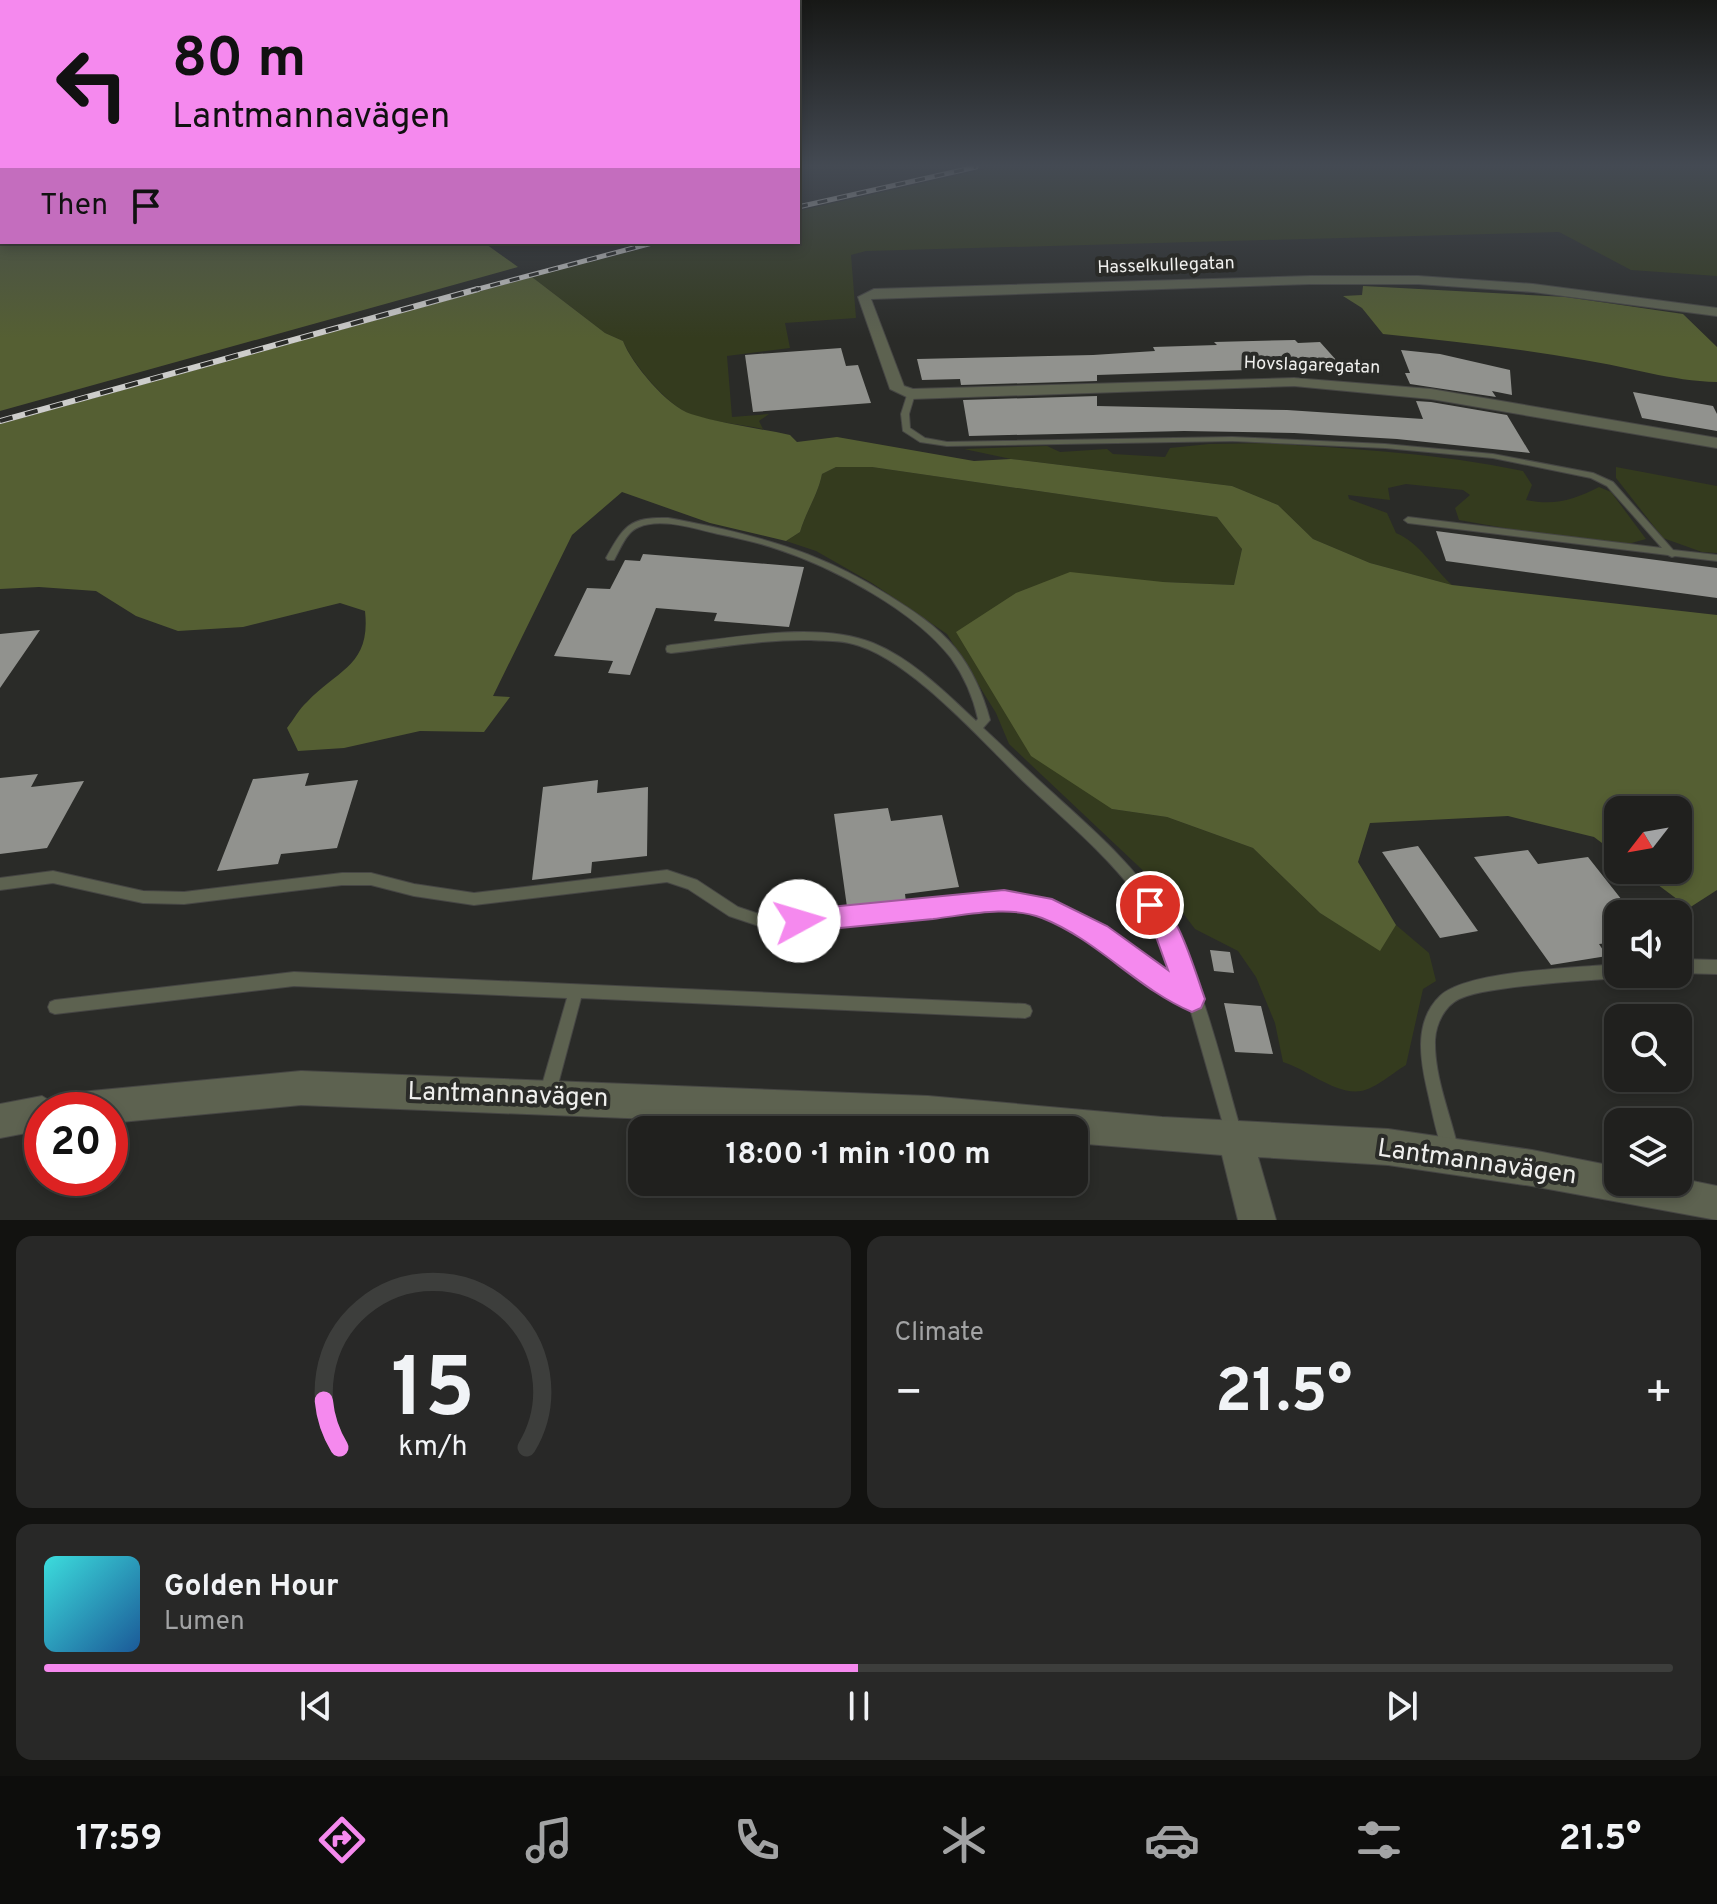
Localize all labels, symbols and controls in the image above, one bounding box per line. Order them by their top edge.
text: 80 m [172,26,306,96]
icon: left [40,32,144,136]
text: Lantmannavägen [172,95,450,141]
icon: arrive [124,184,168,228]
text: Then [40,188,108,225]
street label: Hasselkullegatan [1097,252,1235,280]
street label: Hovslagaregatan [1243,352,1381,380]
north arrow [1604,796,1692,884]
map controls [1604,796,1692,1196]
pin [1116,871,1184,939]
position arrow [757,879,841,963]
icon: arrive [1128,883,1172,927]
button: sound [1604,900,1692,988]
button: search [1604,1004,1692,1092]
street label: Lantmannavägen [407,1076,609,1116]
speed limit sign: 20 [24,1092,128,1196]
button: layers [1604,1108,1692,1196]
street label: Lantmannavägen [1375,1133,1579,1193]
text: 18:00 · 1 min · 100 m [725,1137,991,1174]
text: Climate [895,1317,984,1350]
text: 15 [391,1341,475,1446]
text: 21.5° [1215,1357,1352,1433]
text: − [895,1367,923,1423]
text: + [1645,1367,1673,1423]
text: km/h [399,1430,468,1466]
text: Golden Hour [164,1569,338,1606]
text: Lumen [164,1606,245,1639]
icon: previous [294,1684,338,1728]
icon: pause [837,1684,881,1728]
icon: next [1380,1684,1424,1728]
icon: directions [314,1812,370,1868]
icon: music [521,1812,577,1868]
icon: phone [729,1812,785,1868]
icon: climate [936,1812,992,1868]
icon: car [1144,1812,1200,1868]
icon: filters [1351,1812,1407,1868]
text: 17:59 [76,1817,162,1863]
text: 21.5° [1559,1817,1641,1863]

